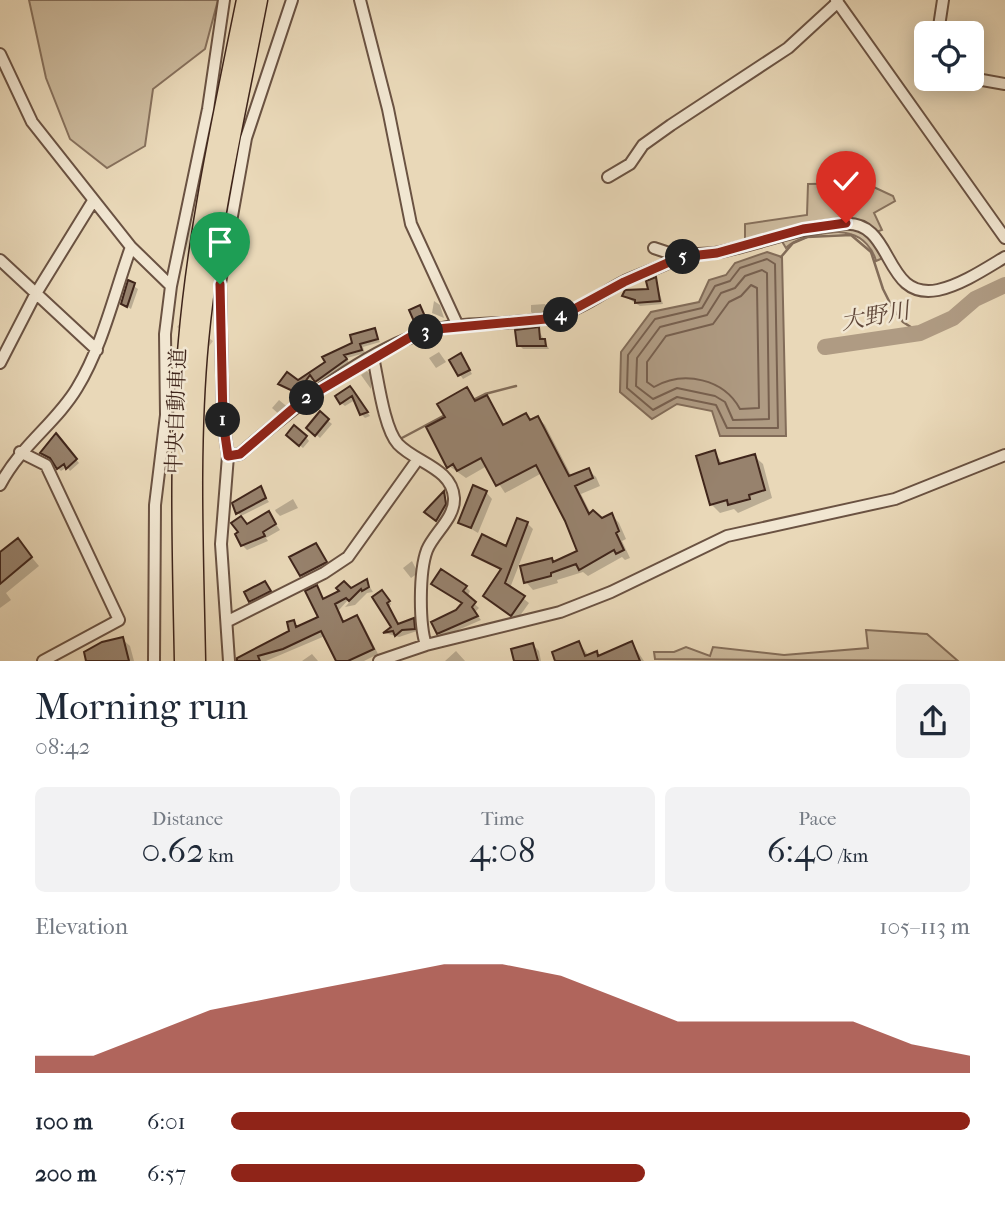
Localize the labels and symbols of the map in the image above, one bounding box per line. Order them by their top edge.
pin [816,151,876,223]
pin [190,212,250,284]
pin: 5 [666,240,700,274]
water label: 大野川 [839,296,914,335]
pin: 4 [544,298,578,332]
pin: 3 [408,314,444,350]
street label: 中央自動車道 [162,348,190,474]
pin: 2 [290,380,324,416]
pin: 1 [206,402,241,438]

